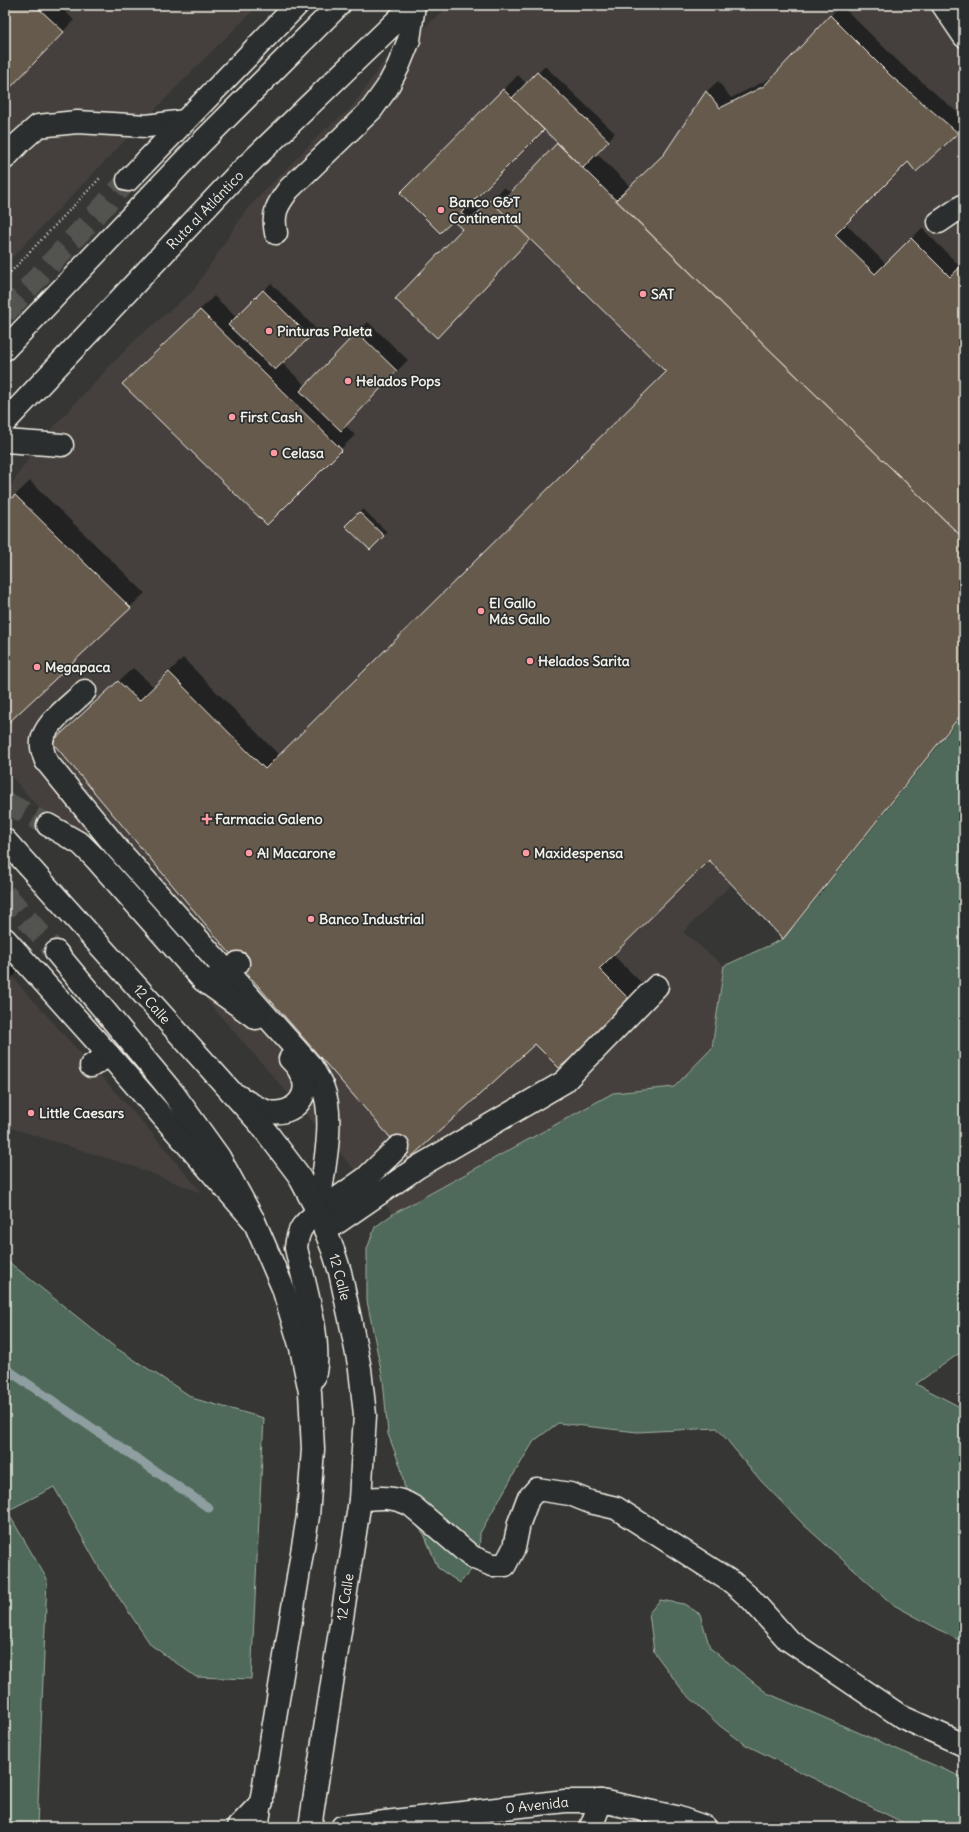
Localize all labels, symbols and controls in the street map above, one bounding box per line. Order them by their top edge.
street label: Ruta al Atlántico [163,167,247,253]
place label: Banco G&T Continental [449,193,521,227]
marker: Banco G&T Continental [436,205,446,215]
place label: SAT [651,285,675,303]
marker: SAT [638,289,648,299]
place label: Pinturas Paleta [277,322,372,340]
marker: Pinturas Paleta [264,326,274,336]
place label: Helados Pops [356,372,441,390]
marker: Helados Pops [343,376,353,386]
place label: First Cash [240,408,303,426]
marker: First Cash [227,412,237,422]
place label: Celasa [282,444,324,462]
marker: Celasa [269,448,279,458]
place label: El Gallo Más Gallo [489,594,550,628]
marker: El Gallo Más Gallo [476,606,486,616]
place label: Helados Sarita [538,652,630,670]
marker: Helados Sarita [525,656,535,666]
place label: Megapaca [45,658,111,676]
marker: Megapaca [32,662,42,672]
place label: Farmacia Galeno [215,810,323,828]
marker: Farmacia Galeno [202,814,212,824]
place label: Al Macarone [257,844,336,862]
place label: Maxidespensa [534,844,623,862]
marker: Al Macarone [244,848,254,858]
marker: Maxidespensa [521,848,531,858]
place label: Banco Industrial [319,910,424,928]
marker: Banco Industrial [306,914,316,924]
street label: 12 Calle [129,980,175,1028]
place label: Little Caesars [39,1104,125,1122]
marker: Little Caesars [26,1108,36,1118]
street label: 12 Calle [325,1252,355,1302]
street label: 12 Calle [332,1572,358,1622]
street label: 0 Avenida [505,1793,569,1817]

